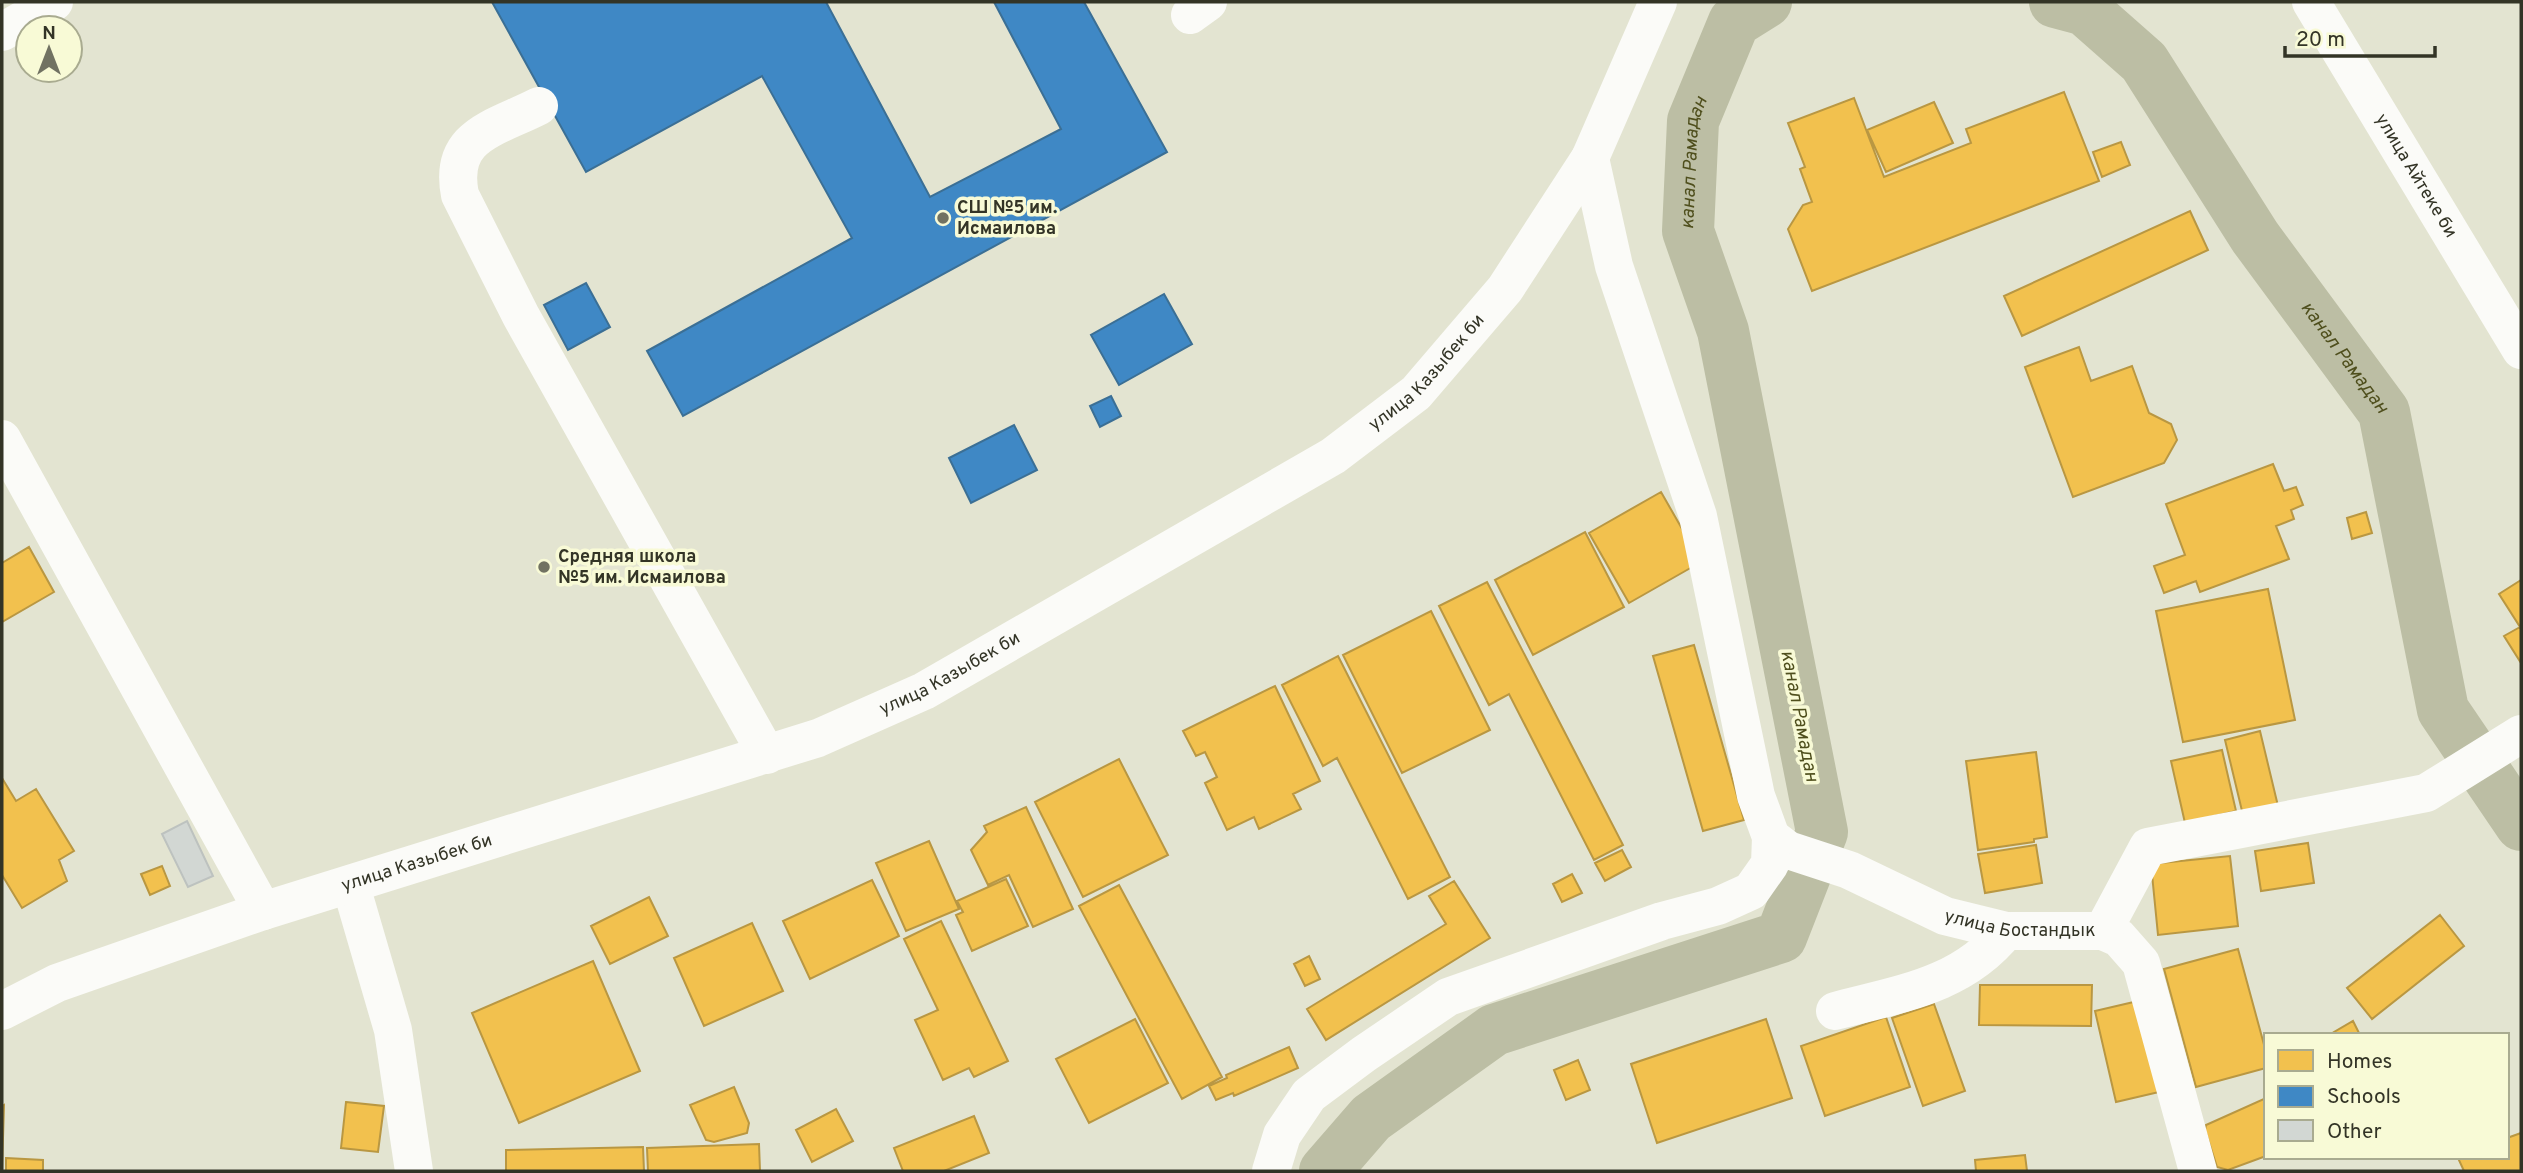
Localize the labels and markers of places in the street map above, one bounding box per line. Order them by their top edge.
place label: СШ №5 им. Исмаилова [957,197,1057,241]
marker: СШ №5 им. Исмаилова [935,210,951,226]
place label: Средняя школа №5 им. Исмаилова [558,546,726,590]
marker: Средняя школа №5 им. Исмаилова [536,559,552,575]

